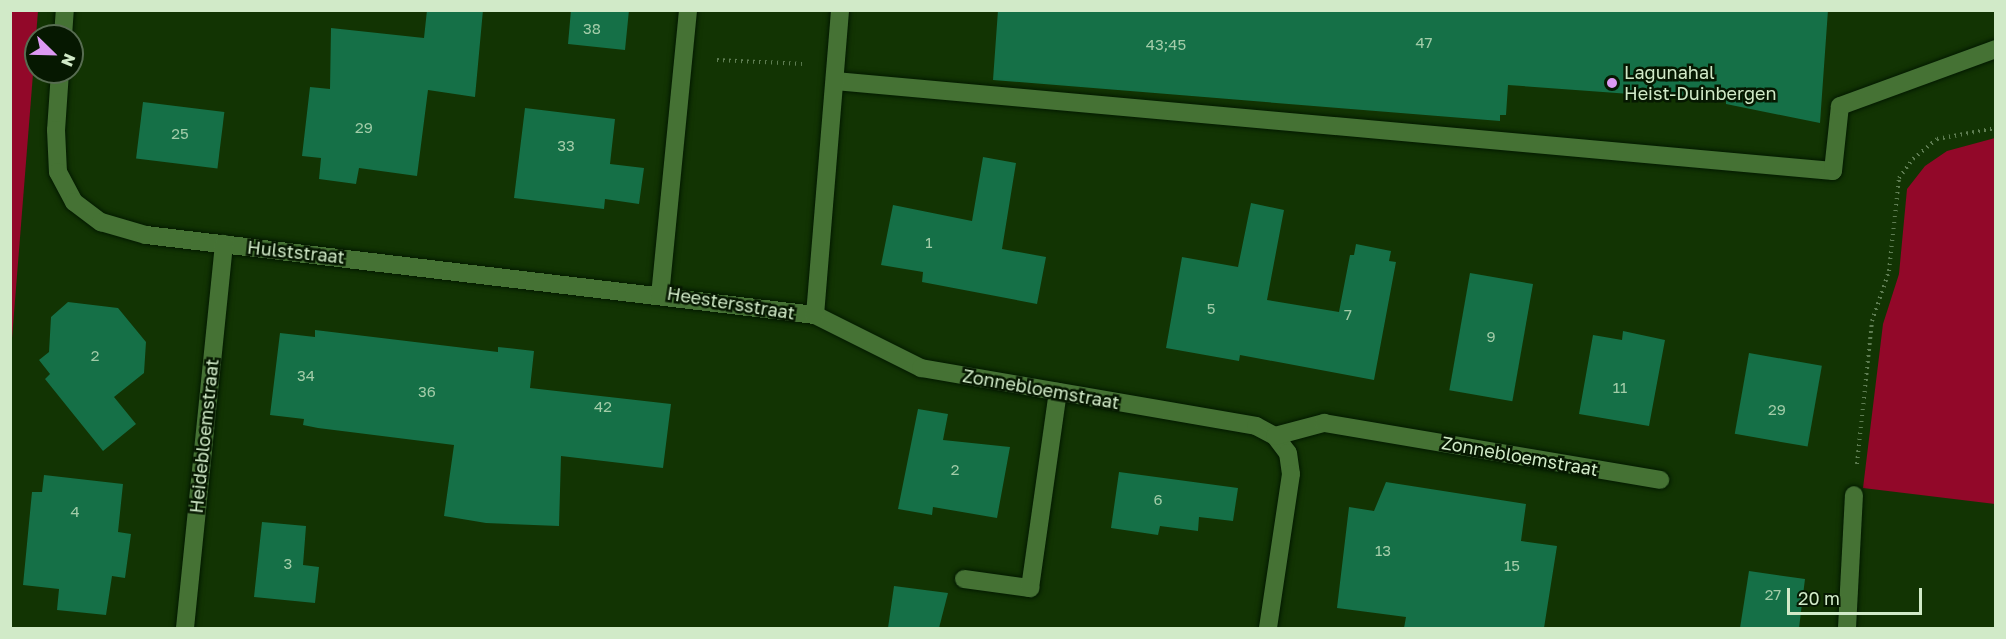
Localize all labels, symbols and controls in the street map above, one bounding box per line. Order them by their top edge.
house number: 38 [583,20,601,38]
north arrow [24,24,84,84]
house number: 47 [1415,34,1433,52]
house number: 43;45 [1146,36,1186,54]
text: N [57,51,80,70]
place label: Lagunahal Heist-Duinbergen [1624,62,1776,104]
marker: Lagunahal Heist-Duinbergen [1605,76,1619,90]
house number: 29 [355,119,373,137]
house number: 25 [171,125,189,143]
house number: 33 [557,137,575,155]
house number: 1 [925,234,933,252]
street label: Hulststraat [246,236,346,268]
street label: Heestersstraat [665,282,797,324]
house number: 5 [1207,300,1215,318]
house number: 7 [1344,306,1352,324]
house number: 9 [1486,328,1496,346]
house number: 2 [91,347,99,365]
street label: Heidebloemstraat [185,358,223,514]
street label: Zonnebloemstraat [961,365,1121,413]
house number: 34 [297,367,315,385]
house number: 11 [1613,379,1627,397]
house number: 36 [418,383,436,401]
house number: 42 [594,398,612,416]
house number: 29 [1768,401,1786,419]
street label: Zonnebloemstraat [1440,432,1600,480]
house number: 2 [951,461,959,479]
house number: 6 [1153,491,1163,509]
house number: 4 [70,503,80,521]
house number: 13 [1375,542,1391,560]
house number: 3 [284,555,292,573]
house number: 15 [1504,557,1520,575]
scale bar [1790,576,1925,614]
house number: 27 [1765,586,1781,604]
text: 20 m [1798,587,1840,609]

